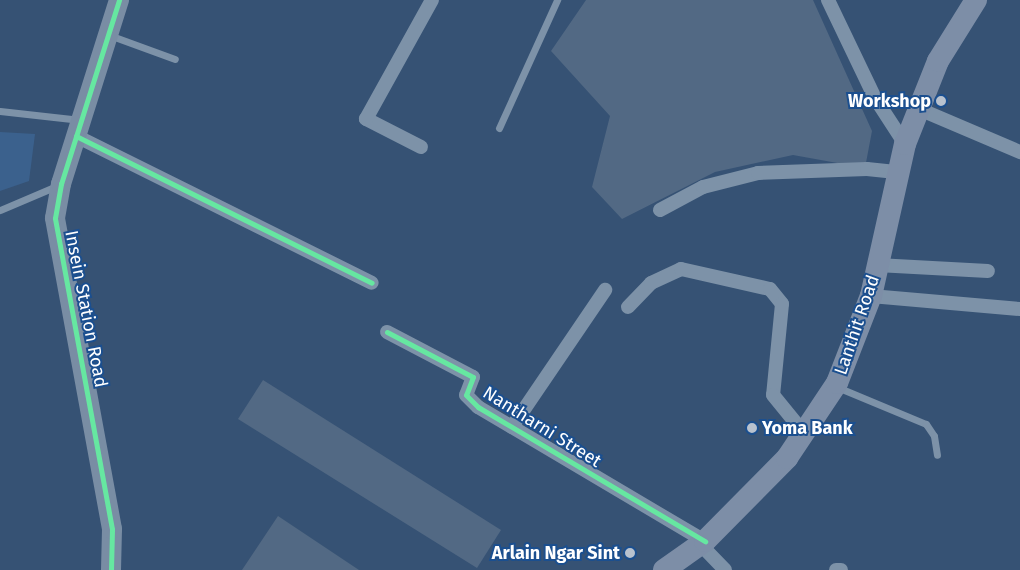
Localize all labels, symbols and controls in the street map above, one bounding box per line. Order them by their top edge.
place label: Workshop [848,90,931,112]
marker: Workshop [935,95,947,107]
street label: Insein Station Road [60,229,112,389]
street label: Lanthit Road [830,272,884,378]
street label: Nantharni Street [479,382,605,472]
place label: Yoma Bank [762,417,853,439]
marker: Yoma Bank [746,422,758,434]
place label: Arlain Ngar Sint [492,542,620,564]
marker: Arlain Ngar Sint [624,547,636,559]

